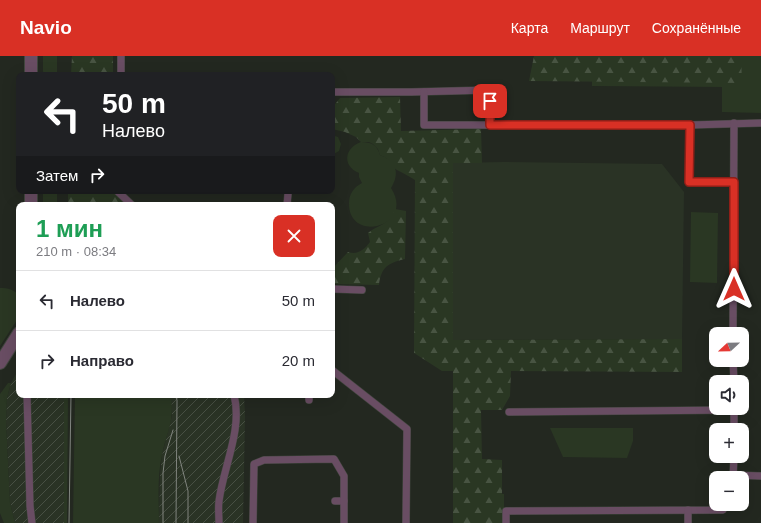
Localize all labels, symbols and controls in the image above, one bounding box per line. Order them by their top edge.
text: Navio [20,17,72,38]
text: Карта [511,20,548,36]
text: Маршрут [570,20,630,36]
text: Сохранённые [652,20,741,36]
pin [473,84,507,118]
icon: left [36,88,88,140]
text: 50 m [102,88,166,119]
icon: arrive [479,90,501,112]
text: Налево [102,121,165,141]
icon: right [86,164,108,186]
text: Затем [36,167,78,184]
text: 1 мин [36,215,103,242]
button: close [273,215,315,257]
text: 210 m · 08:34 [36,244,116,259]
position arrow [713,268,755,310]
icon: left [36,290,58,312]
text: Налево [70,292,125,309]
text: 50 m [282,292,315,309]
north arrow [709,327,749,367]
map controls [709,327,749,511]
icon: right [36,350,58,372]
text: Направо [70,352,134,369]
text: 20 m [282,352,315,369]
button: sound [709,375,749,415]
button: + [709,423,749,463]
button: − [709,471,749,511]

